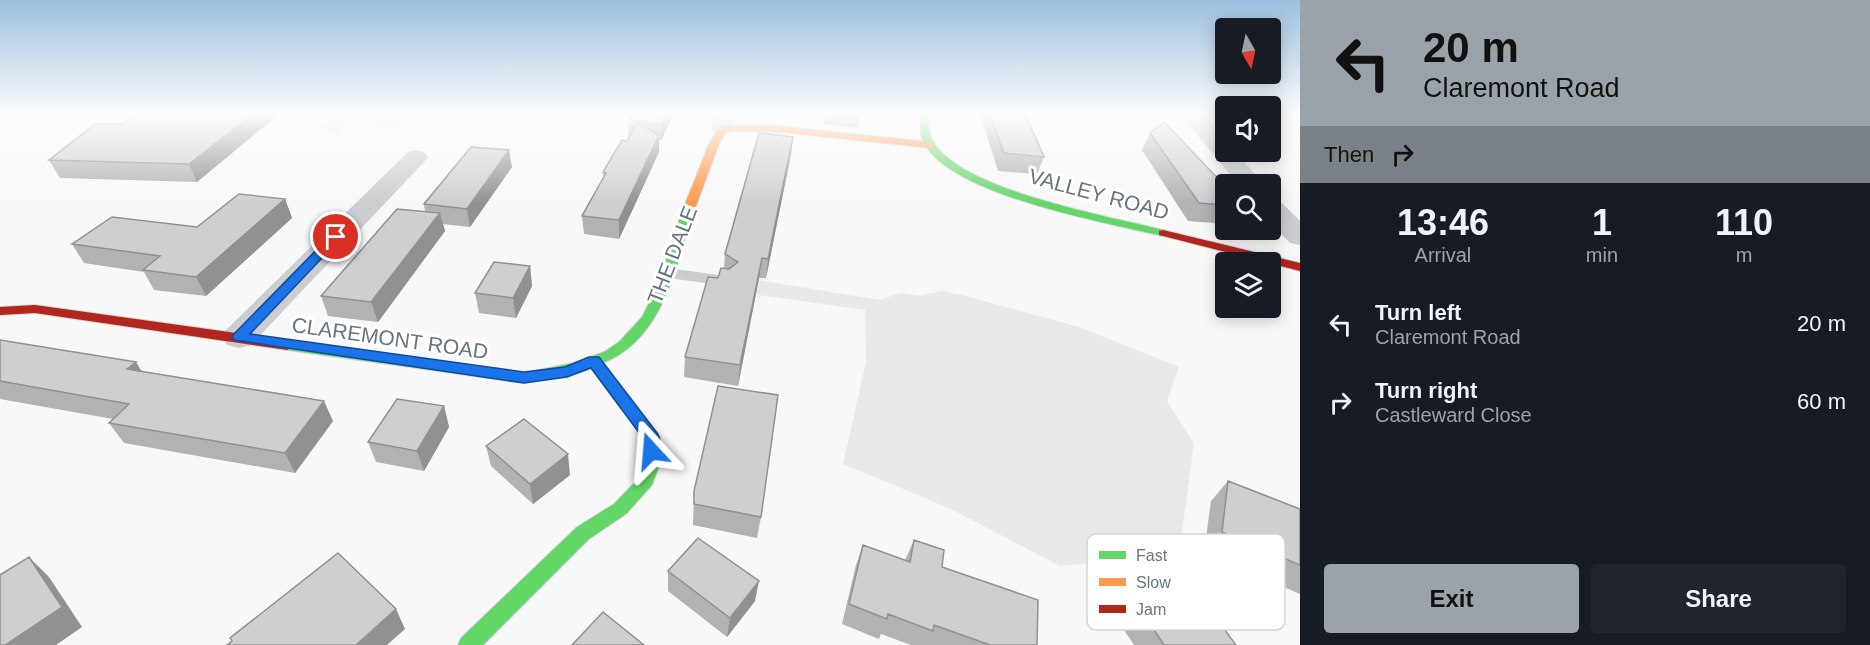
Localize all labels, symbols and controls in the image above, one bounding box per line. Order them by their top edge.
north arrow [1215,18,1281,84]
map controls [1215,18,1281,318]
icon: left [1324,24,1402,102]
text: 20 m [1423,24,1519,71]
text: Claremont Road [1423,73,1620,103]
button: sound [1215,96,1281,162]
icon: right [1386,138,1419,171]
text: Then [1324,142,1374,167]
street label: VALLEY ROAD [1026,164,1172,224]
button: search [1215,174,1281,240]
text: 13:46 [1397,202,1489,243]
text: 1 [1592,202,1612,243]
text: 110 [1715,202,1773,243]
street label: THE DALE [643,203,701,307]
pin [310,211,361,262]
icon: arrive [319,220,352,253]
text: Arrival [1415,244,1471,266]
text: min [1586,244,1618,266]
text: m [1736,244,1752,266]
button: layers [1215,252,1281,318]
text: Turn left [1375,300,1461,325]
icon: left [1324,308,1357,341]
text: 20 m [1797,311,1846,336]
street label: CLAREMONT ROAD [290,313,490,363]
text: Claremont Road [1375,326,1521,348]
text: Turn right [1375,378,1477,403]
icon: right [1324,386,1357,419]
text: 60 m [1797,389,1846,414]
text: Castleward Close [1375,404,1532,426]
position arrow [619,419,683,483]
legend [1087,534,1285,630]
text: Fast [1136,547,1168,564]
button: Exit [1324,564,1579,633]
button: Share [1591,564,1846,633]
text: Slow [1136,574,1171,591]
text: Jam [1136,601,1166,618]

